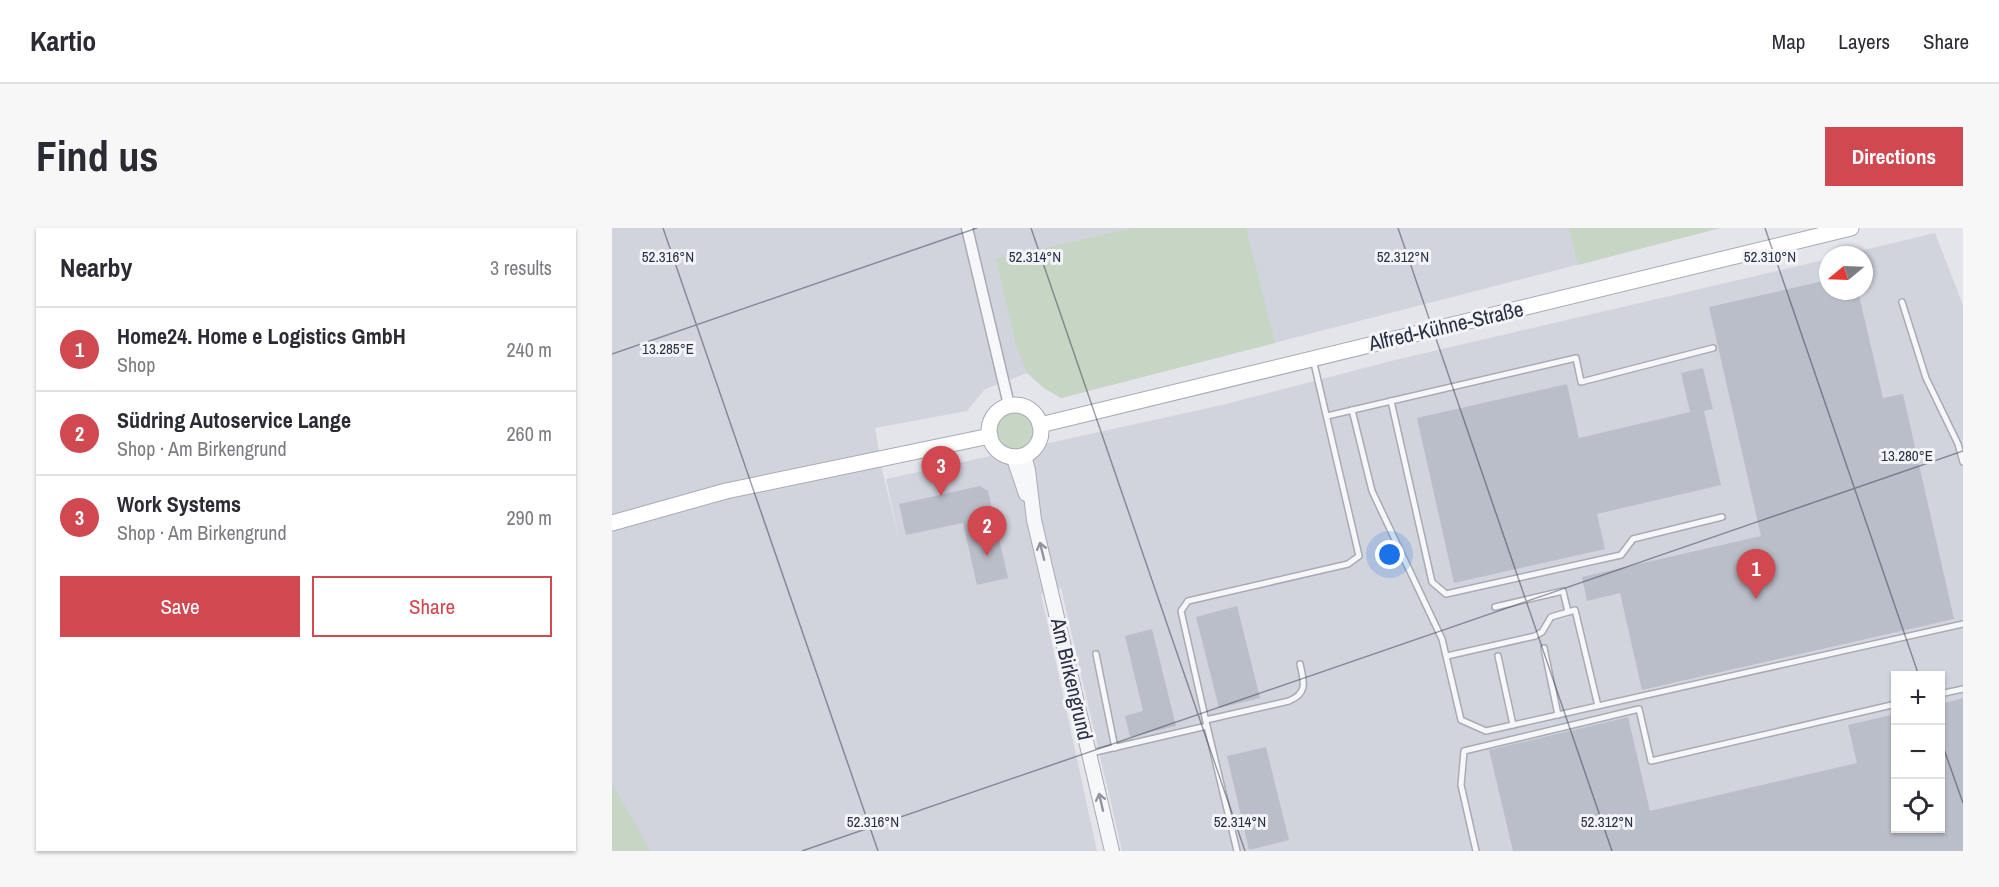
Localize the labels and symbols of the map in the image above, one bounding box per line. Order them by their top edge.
text: 52.316°N [642,246,694,267]
text: 52.314°N [1009,246,1061,267]
text: 52.312°N [1377,246,1429,267]
text: 52.310°N [1744,246,1796,267]
north arrow [1819,246,1873,300]
street label: Alfred-Kühne-Straße [1365,294,1526,358]
text: 13.285°E [642,338,694,359]
text: 13.280°E [1881,445,1933,466]
pin: 3 [922,446,960,496]
pin: 2 [968,506,1006,556]
your location [1375,540,1404,569]
one-way arrow [1036,542,1048,561]
pin: 1 [1736,550,1776,599]
street label: Am Birkengrund [1044,614,1100,743]
one-way arrow [1094,793,1106,812]
text: 52.316°N [847,811,899,832]
text: 52.314°N [1214,811,1266,832]
text: 52.312°N [1581,811,1633,832]

